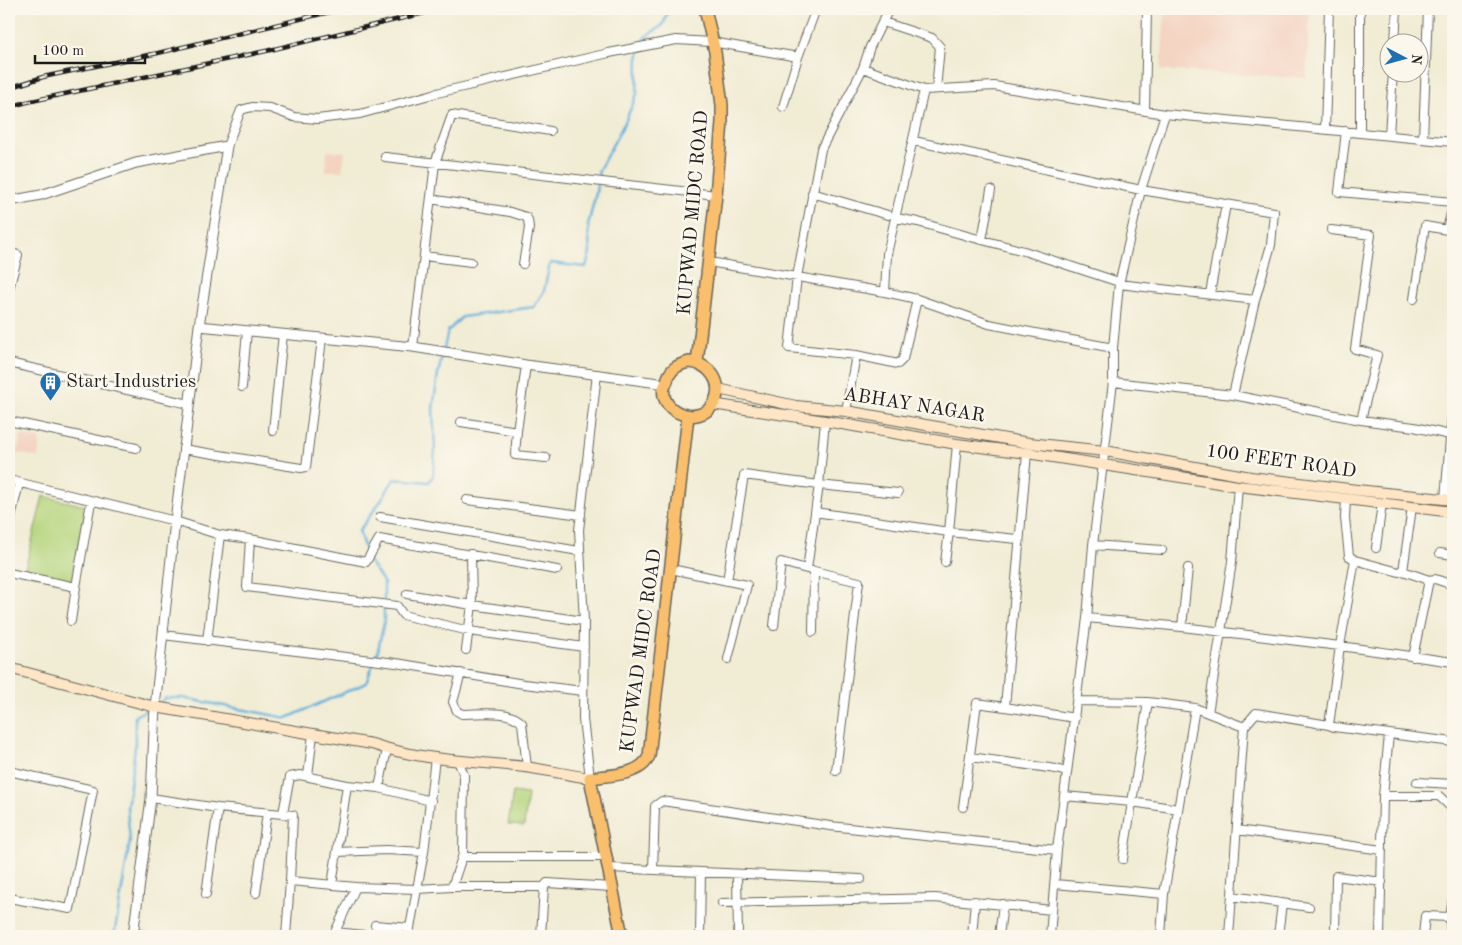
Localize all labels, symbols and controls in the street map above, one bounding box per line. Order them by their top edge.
scale bar [35,32,145,64]
north arrow [1380,32,1430,82]
text: 100 m [42,44,84,59]
text: N [1408,53,1423,66]
street label: KUPWAD MIDC ROAD [676,110,712,316]
building icon: Start Industries [38,370,62,401]
place label: Start Industries [66,373,196,392]
street label: ABHAY NAGAR [842,385,986,427]
street label: 100 FEET ROAD [1205,442,1357,482]
street label: KUPWAD MIDC ROAD [618,548,666,754]

